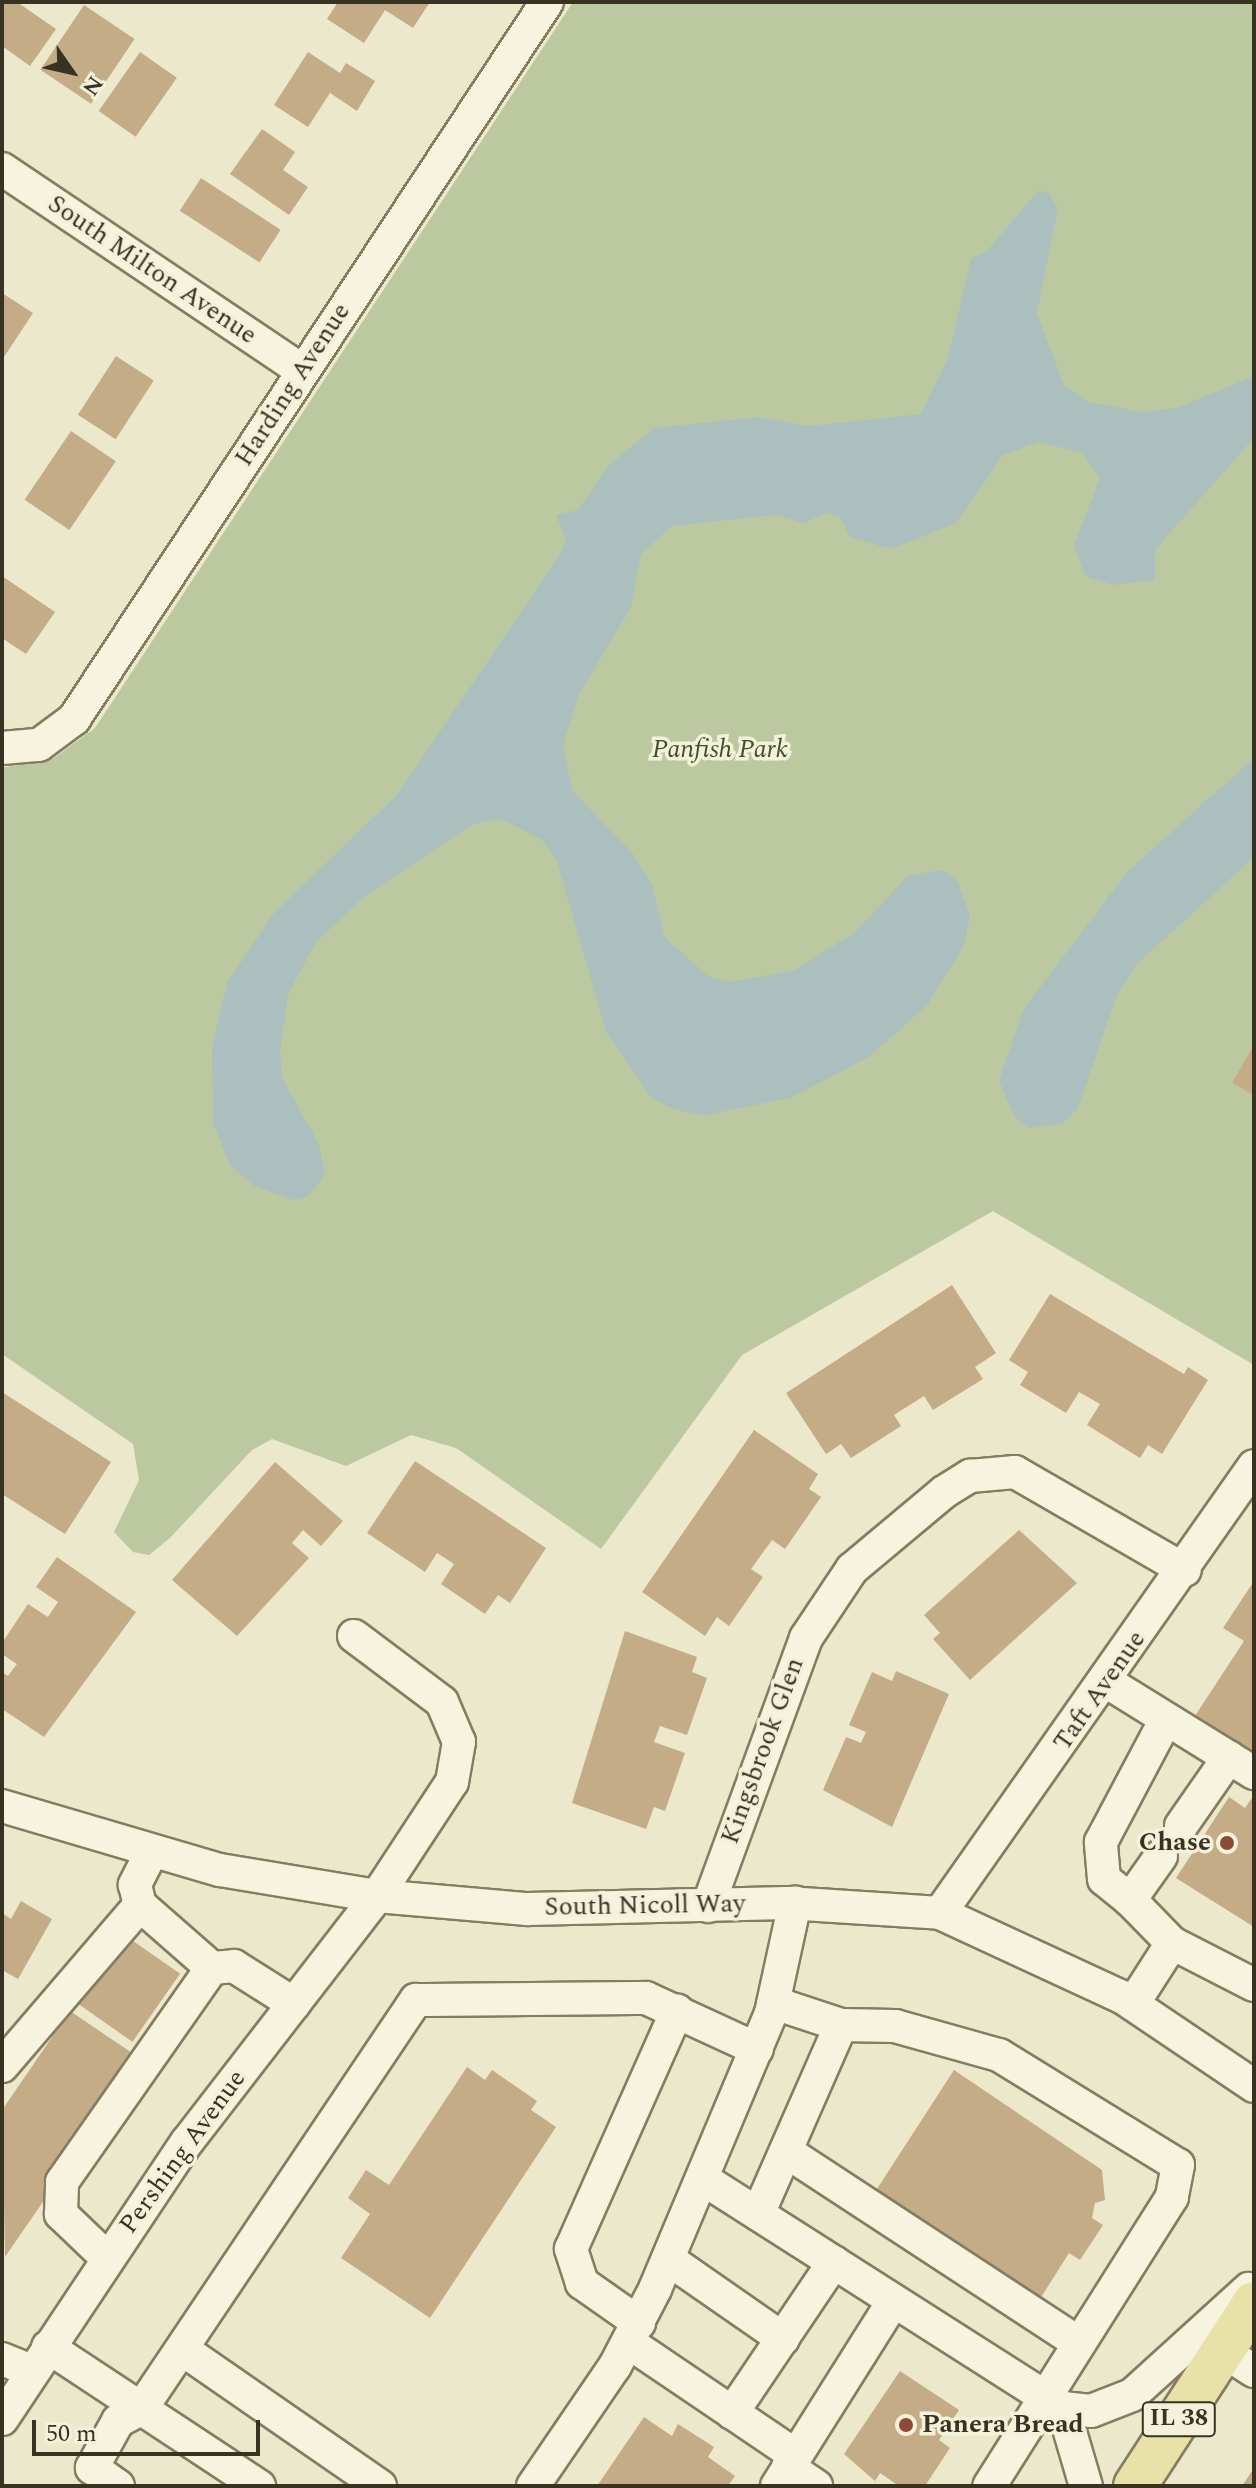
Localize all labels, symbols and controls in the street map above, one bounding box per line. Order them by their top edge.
north arrow [32,32,112,112]
text: N [74,69,111,102]
street label: South Milton Avenue [42,189,262,351]
street label: Harding Avenue [229,298,357,472]
park label: Panfish Park [652,734,788,766]
street label: Taft Avenue [1047,1625,1153,1757]
street label: Kingsbrook Glen [715,1654,811,1848]
place label: Chase [1139,1827,1211,1859]
marker: Chase [1218,1834,1236,1852]
street label: South Nicoll Way [544,1889,746,1923]
street label: Pershing Avenue [113,2064,253,2240]
road number: IL 38 [1141,2399,1217,2439]
scale bar [36,2404,264,2454]
place label: Panera Bread [922,2409,1084,2441]
text: 50 m [46,2416,97,2452]
marker: Panera Bread [897,2416,915,2434]

